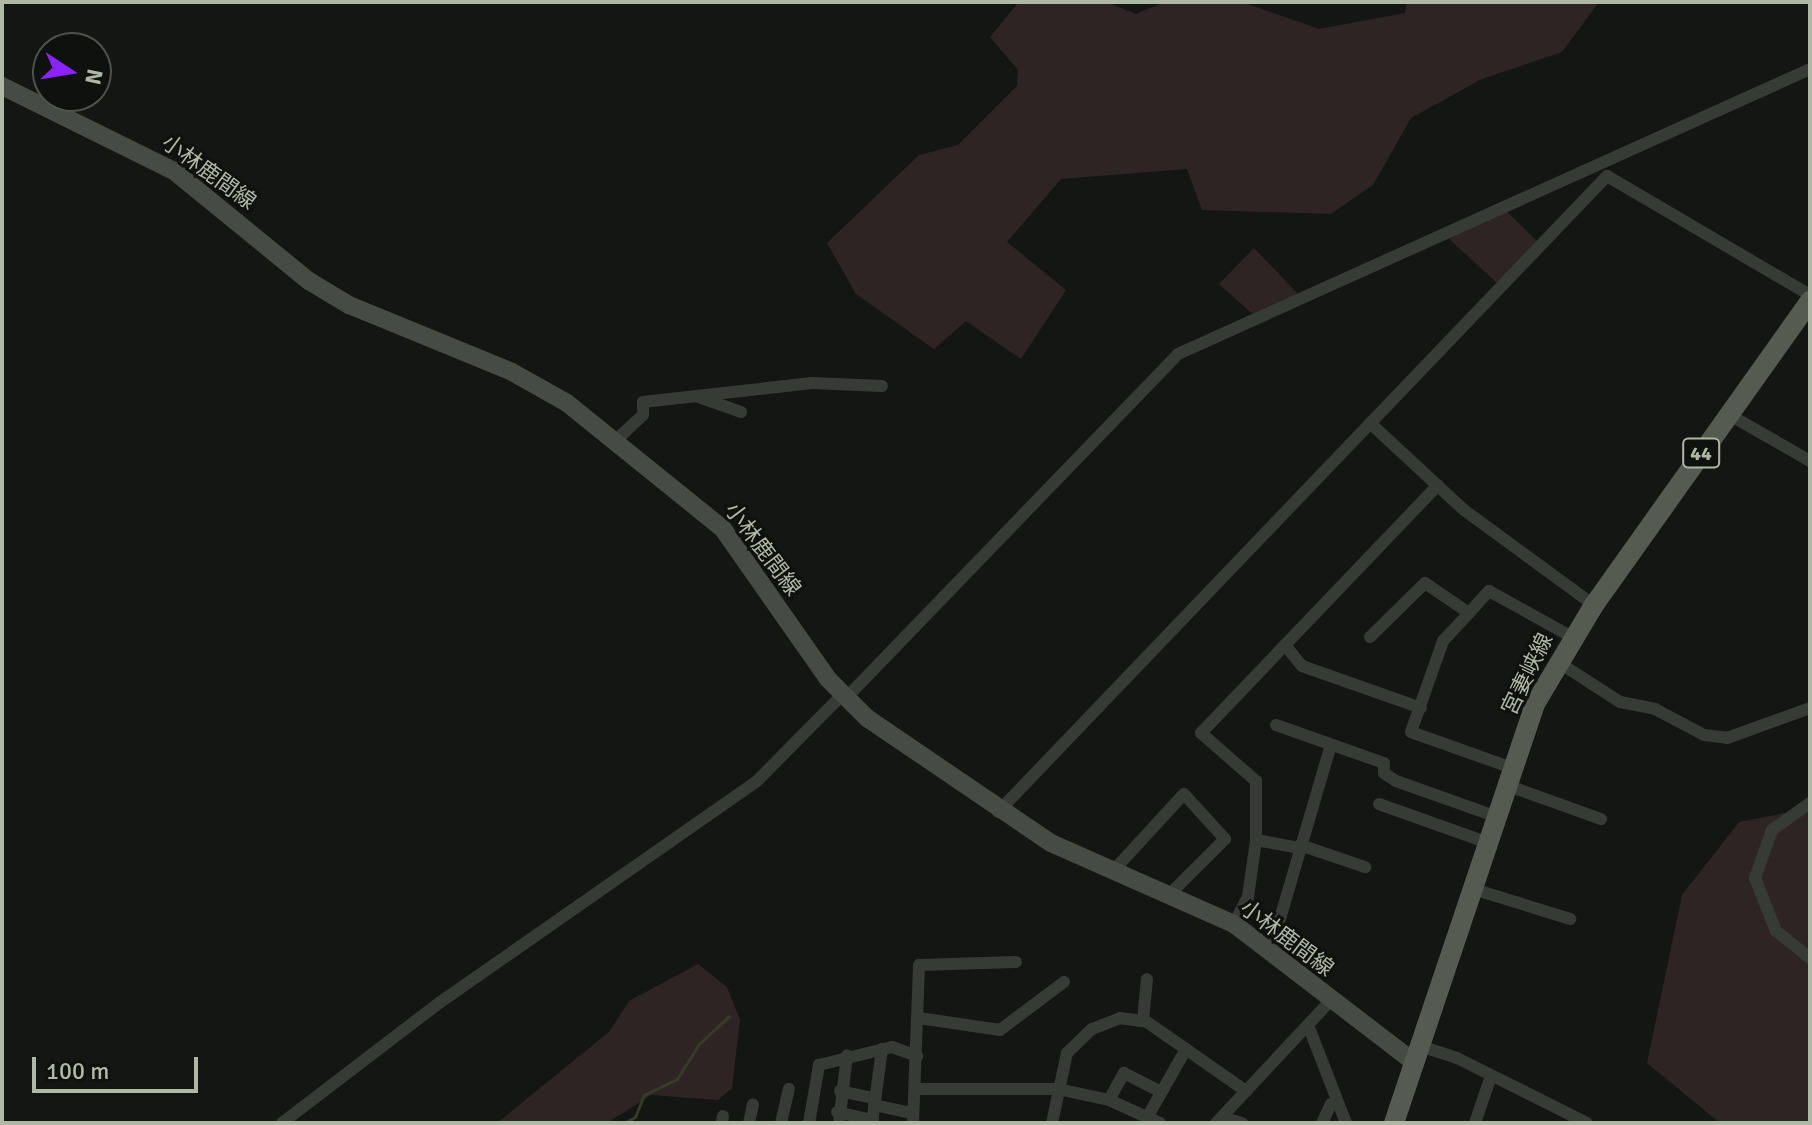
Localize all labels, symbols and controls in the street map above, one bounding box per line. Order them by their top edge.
north arrow [32,32,112,112]
text: N [79,66,109,87]
street label: 小林鹿間線 [157,129,261,215]
road number: 44 [1681,437,1721,469]
street label: 小林鹿間線 [719,497,807,601]
street label: 宮妻峡線 [1496,629,1558,719]
street label: 小林鹿間線 [1235,894,1339,982]
scale bar [36,1041,202,1091]
text: 100 m [46,1056,109,1086]

